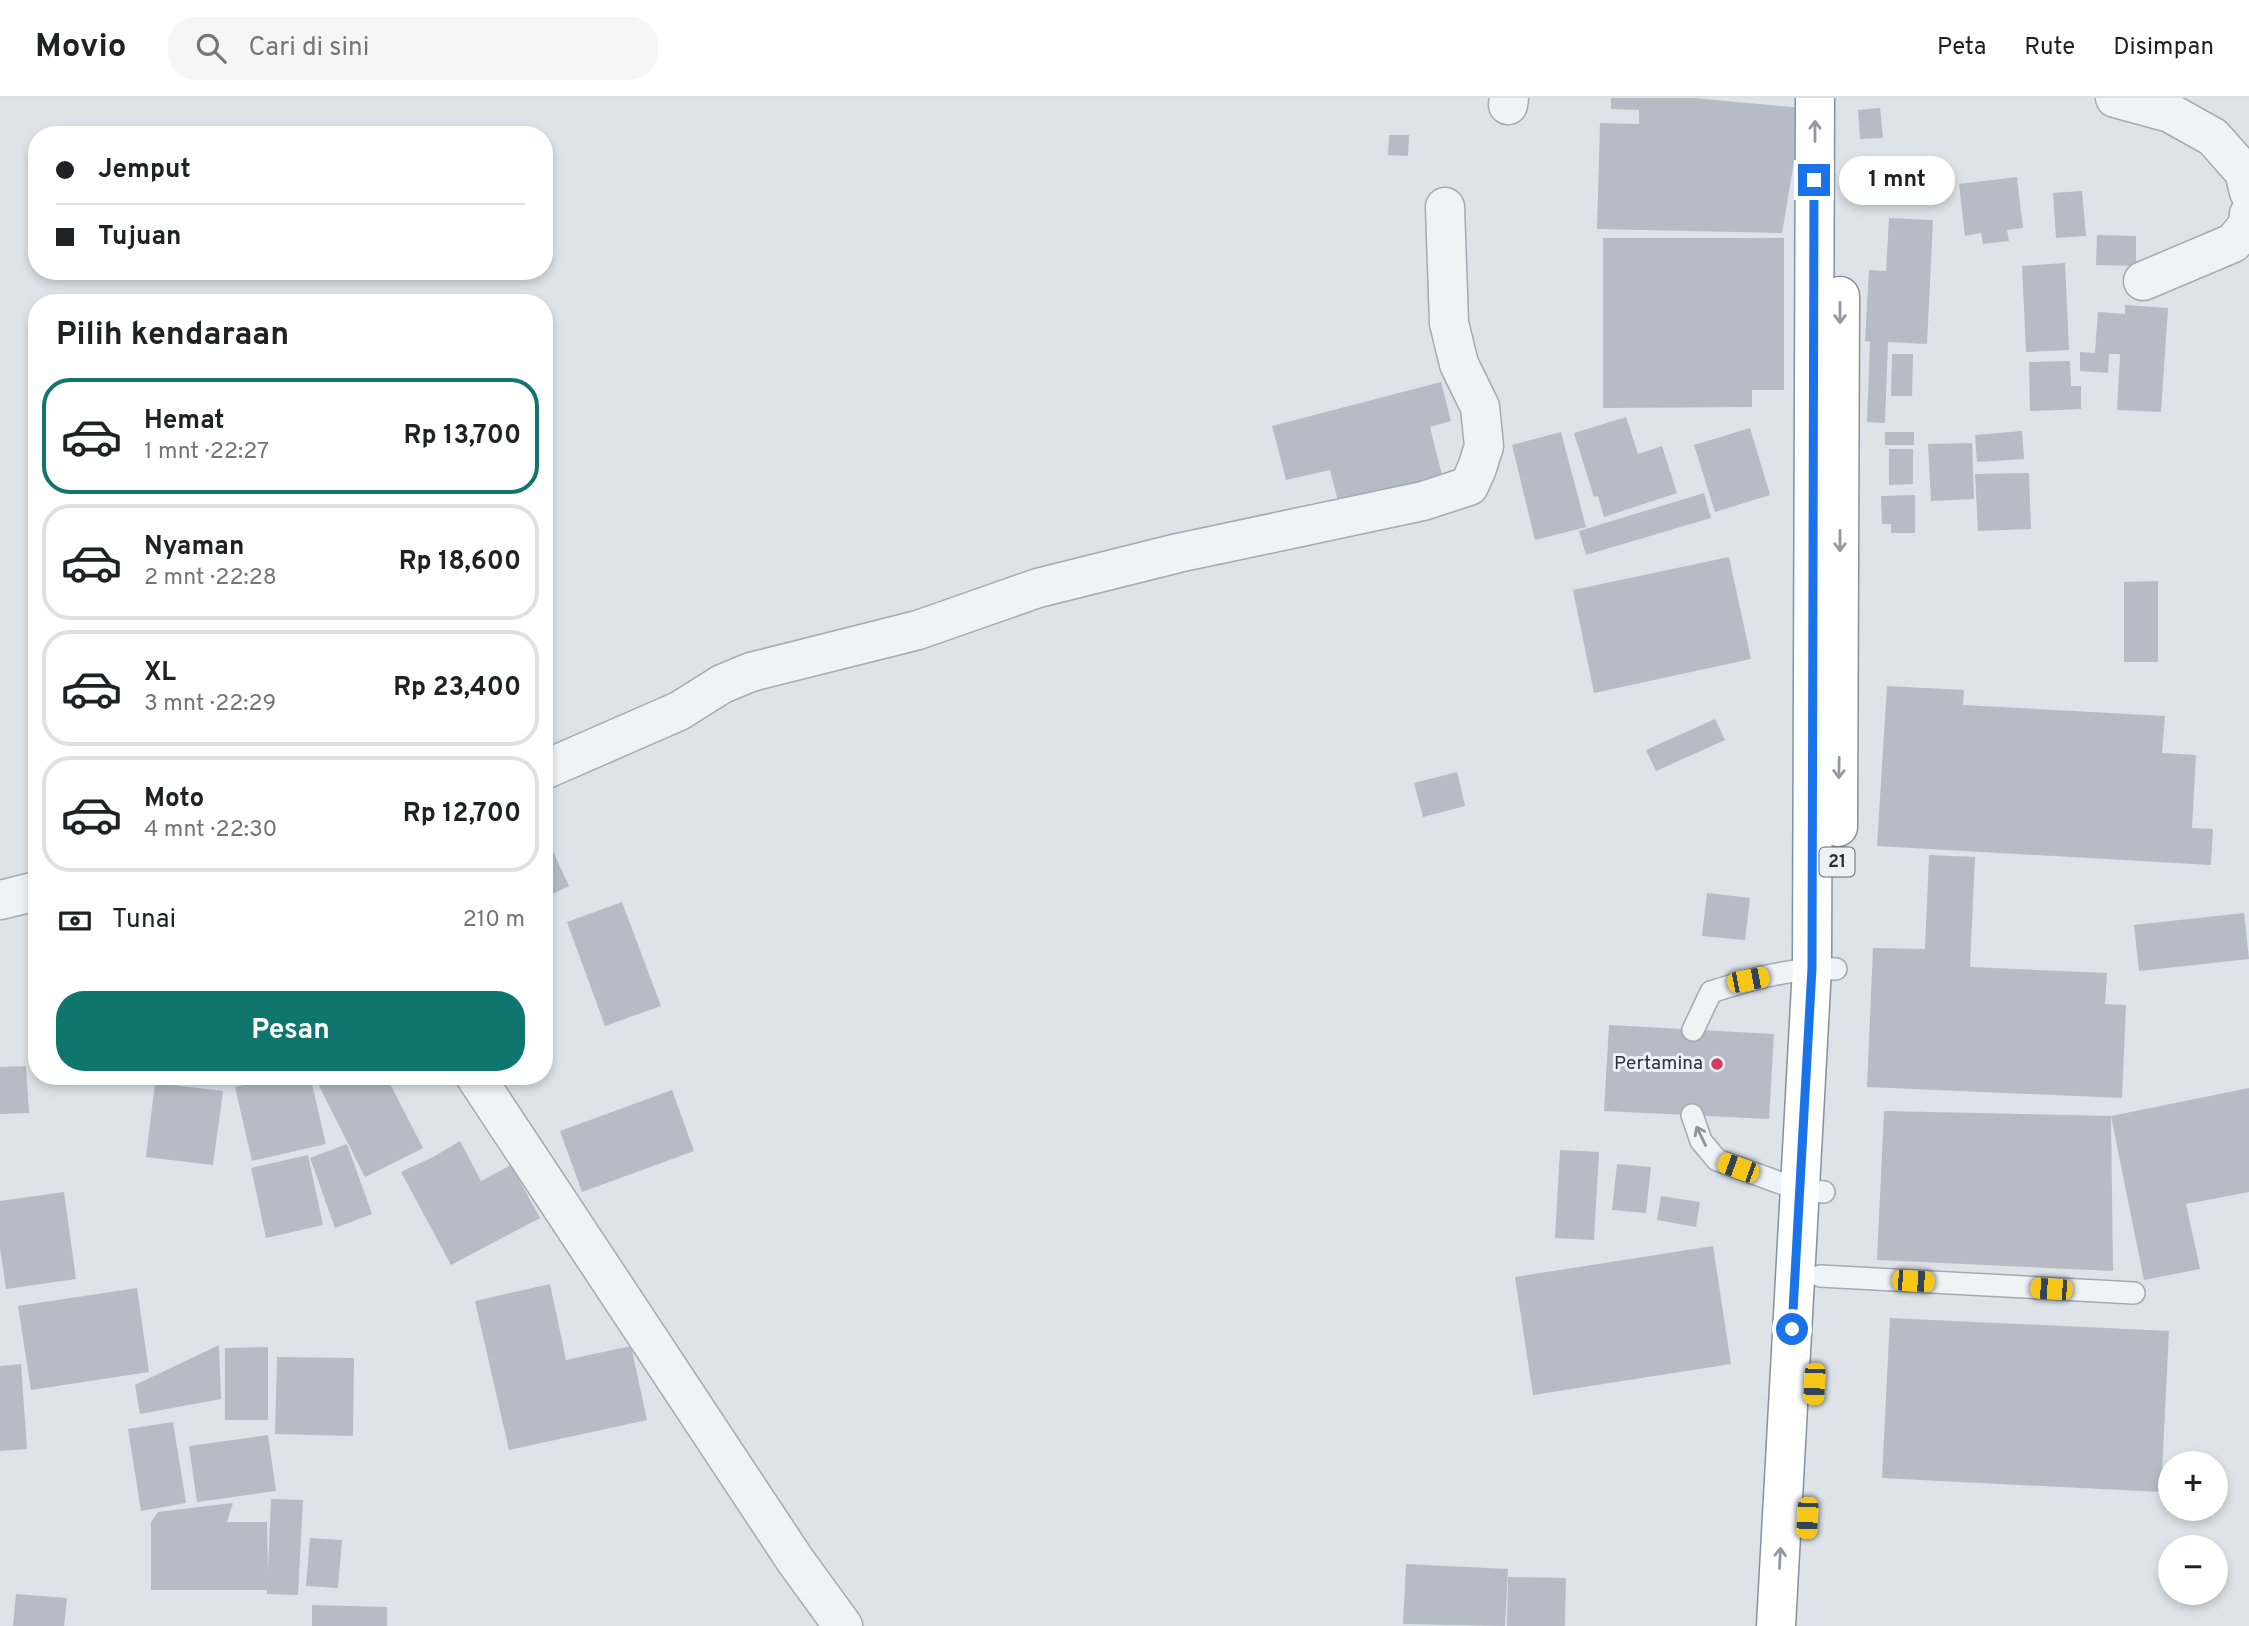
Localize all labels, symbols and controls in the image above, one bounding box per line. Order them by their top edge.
search box [168,17,658,80]
text: Movio [35,27,126,69]
icon: search [192,29,230,67]
text: Cari di sini [248,32,369,65]
text: Peta [1937,33,1986,63]
text: Rute [2024,33,2075,63]
text: Disimpan [2113,33,2214,63]
one-way arrow [1808,119,1822,142]
text: Jemput [98,154,191,187]
callout: 1 mnt [1839,155,1954,204]
route end [1798,164,1830,196]
text: 1 mnt [1868,166,1926,195]
text: Tujuan [98,221,182,254]
one-way arrow [1833,301,1847,324]
text: Pilih kendaraan [56,316,289,356]
icon: car [60,405,123,468]
text: Hemat [144,405,224,438]
text: Rp 13,700 [404,420,521,453]
text: 1 mnt · 22:27 [144,438,269,467]
one-way arrow [1833,529,1847,552]
icon: car [60,531,123,594]
text: Nyaman [144,531,244,564]
text: Rp 18,600 [399,546,521,579]
text: 2 mnt · 22:28 [144,564,277,593]
icon: car [60,657,123,720]
text: XL [144,657,176,690]
text: Rp 23,400 [393,672,521,705]
text: 3 mnt · 22:29 [144,690,276,719]
one-way arrow [1832,756,1845,779]
icon: car [60,783,123,846]
text: Moto [144,783,204,816]
text: Rp 12,700 [403,798,521,831]
text: 4 mnt · 22:30 [144,816,277,845]
road number: 21 [1820,848,1854,876]
icon: cash [56,902,94,940]
text: Tunai [112,904,176,937]
text: 210 m [463,906,525,935]
car [1726,966,1771,994]
button: Pesan [56,991,525,1071]
place label: Pertamina [1614,1052,1703,1076]
marker: Pertamina [1709,1056,1725,1072]
one-way arrow [1694,1126,1707,1147]
car [1715,1151,1762,1185]
car [1892,1269,1935,1293]
car [2030,1277,2073,1301]
route start [1776,1313,1808,1345]
car [1803,1362,1826,1406]
map controls [2158,1451,2228,1605]
button: + [2158,1451,2228,1521]
car [1796,1496,1819,1540]
button: − [2158,1535,2228,1605]
one-way arrow [1773,1547,1786,1570]

